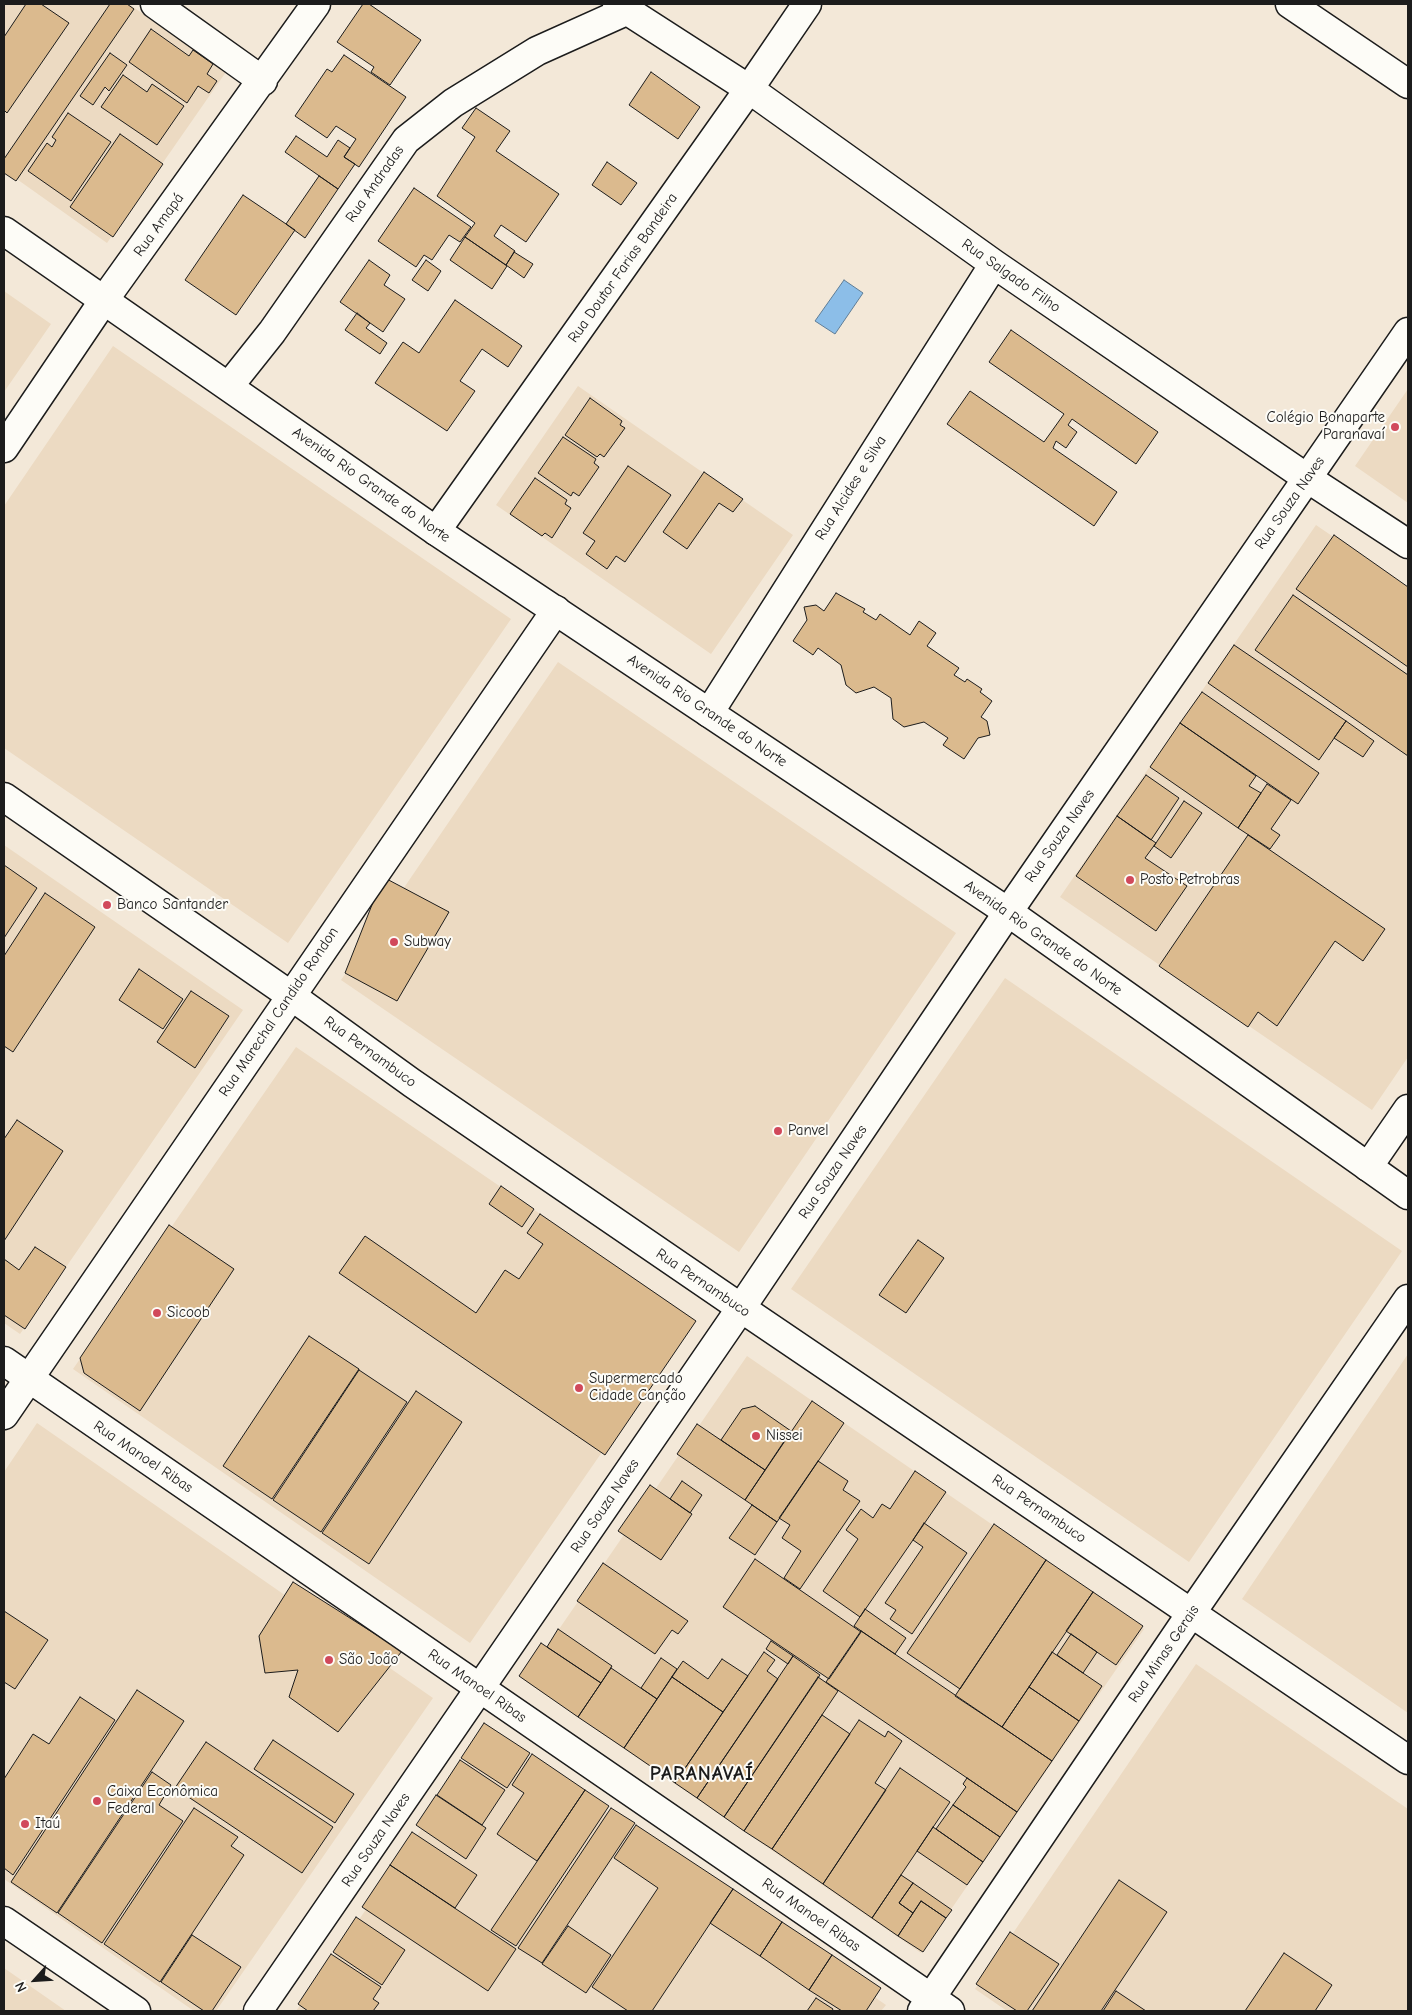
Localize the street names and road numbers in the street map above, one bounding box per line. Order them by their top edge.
street label: Rua Andradas [342,142,408,226]
street label: Rua Amapá [130,190,188,260]
street label: Rua Doutor Farias Bandeira [564,190,682,346]
street label: Rua Salgado Filho [958,235,1064,317]
street label: Avenida Rio Grande do Norte [288,423,454,547]
street label: Rua Alcides e Silva [812,432,890,544]
street label: Rua Souza Naves [1251,453,1329,553]
street label: Avenida Rio Grande do Norte [624,651,790,771]
street label: Rua Souza Naves [1021,786,1099,886]
street label: Avenida Rio Grande do Norte [960,876,1126,1000]
street label: Rua Marechal Candido Rondon [215,924,343,1100]
street label: Rua Pernambuco [320,1012,420,1092]
street label: Rua Souza Naves [795,1122,871,1222]
street label: Rua Pernambuco [652,1245,754,1321]
street label: Rua Manoel Ribas [90,1417,196,1497]
street label: Rua Souza Naves [567,1456,643,1556]
street label: Rua Pernambuco [988,1471,1090,1547]
street label: Rua Minas Gerais [1125,1602,1203,1706]
street label: Rua Manoel Ribas [424,1645,530,1727]
street label: Rua Souza Naves [338,1790,414,1890]
street label: Rua Manoel Ribas [758,1874,864,1956]

